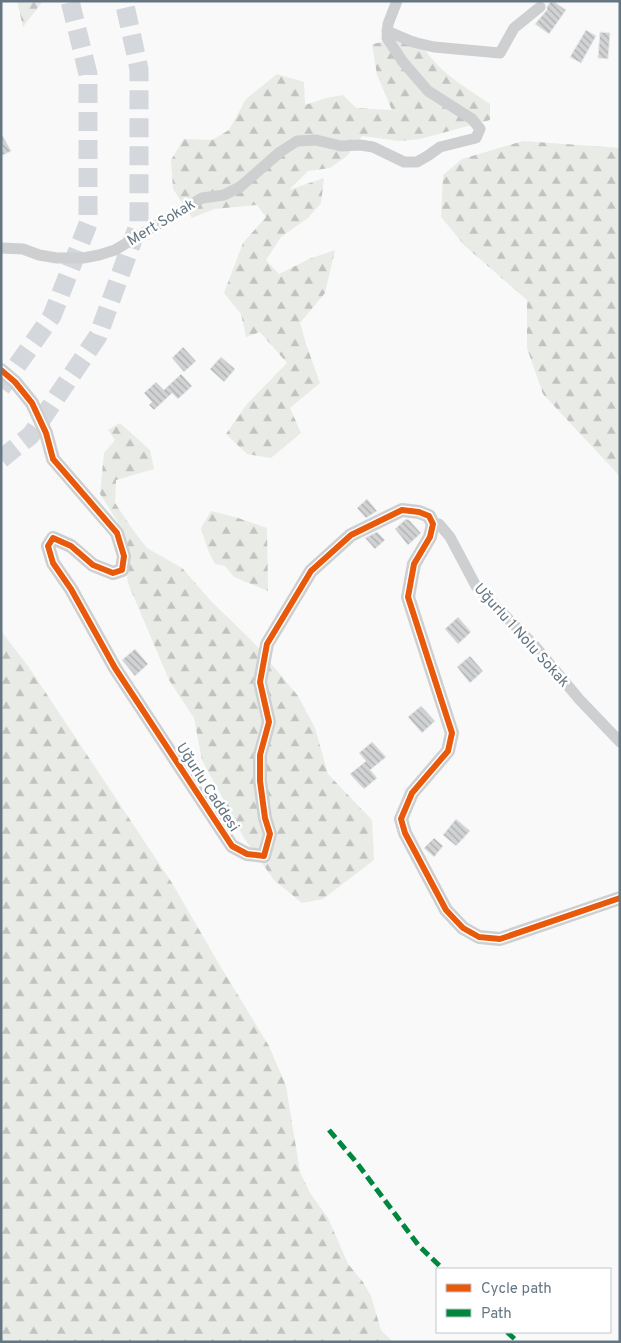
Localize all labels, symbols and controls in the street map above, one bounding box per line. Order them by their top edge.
street label: Mert Sokak [124,196,199,251]
street label: Uğurlu 1 Nolu Sokak [469,580,573,692]
street label: Uğurlu Caddesi [171,740,243,836]
legend [436,1268,611,1333]
text: Cycle path [481,1280,552,1299]
text: Path [481,1305,512,1324]

